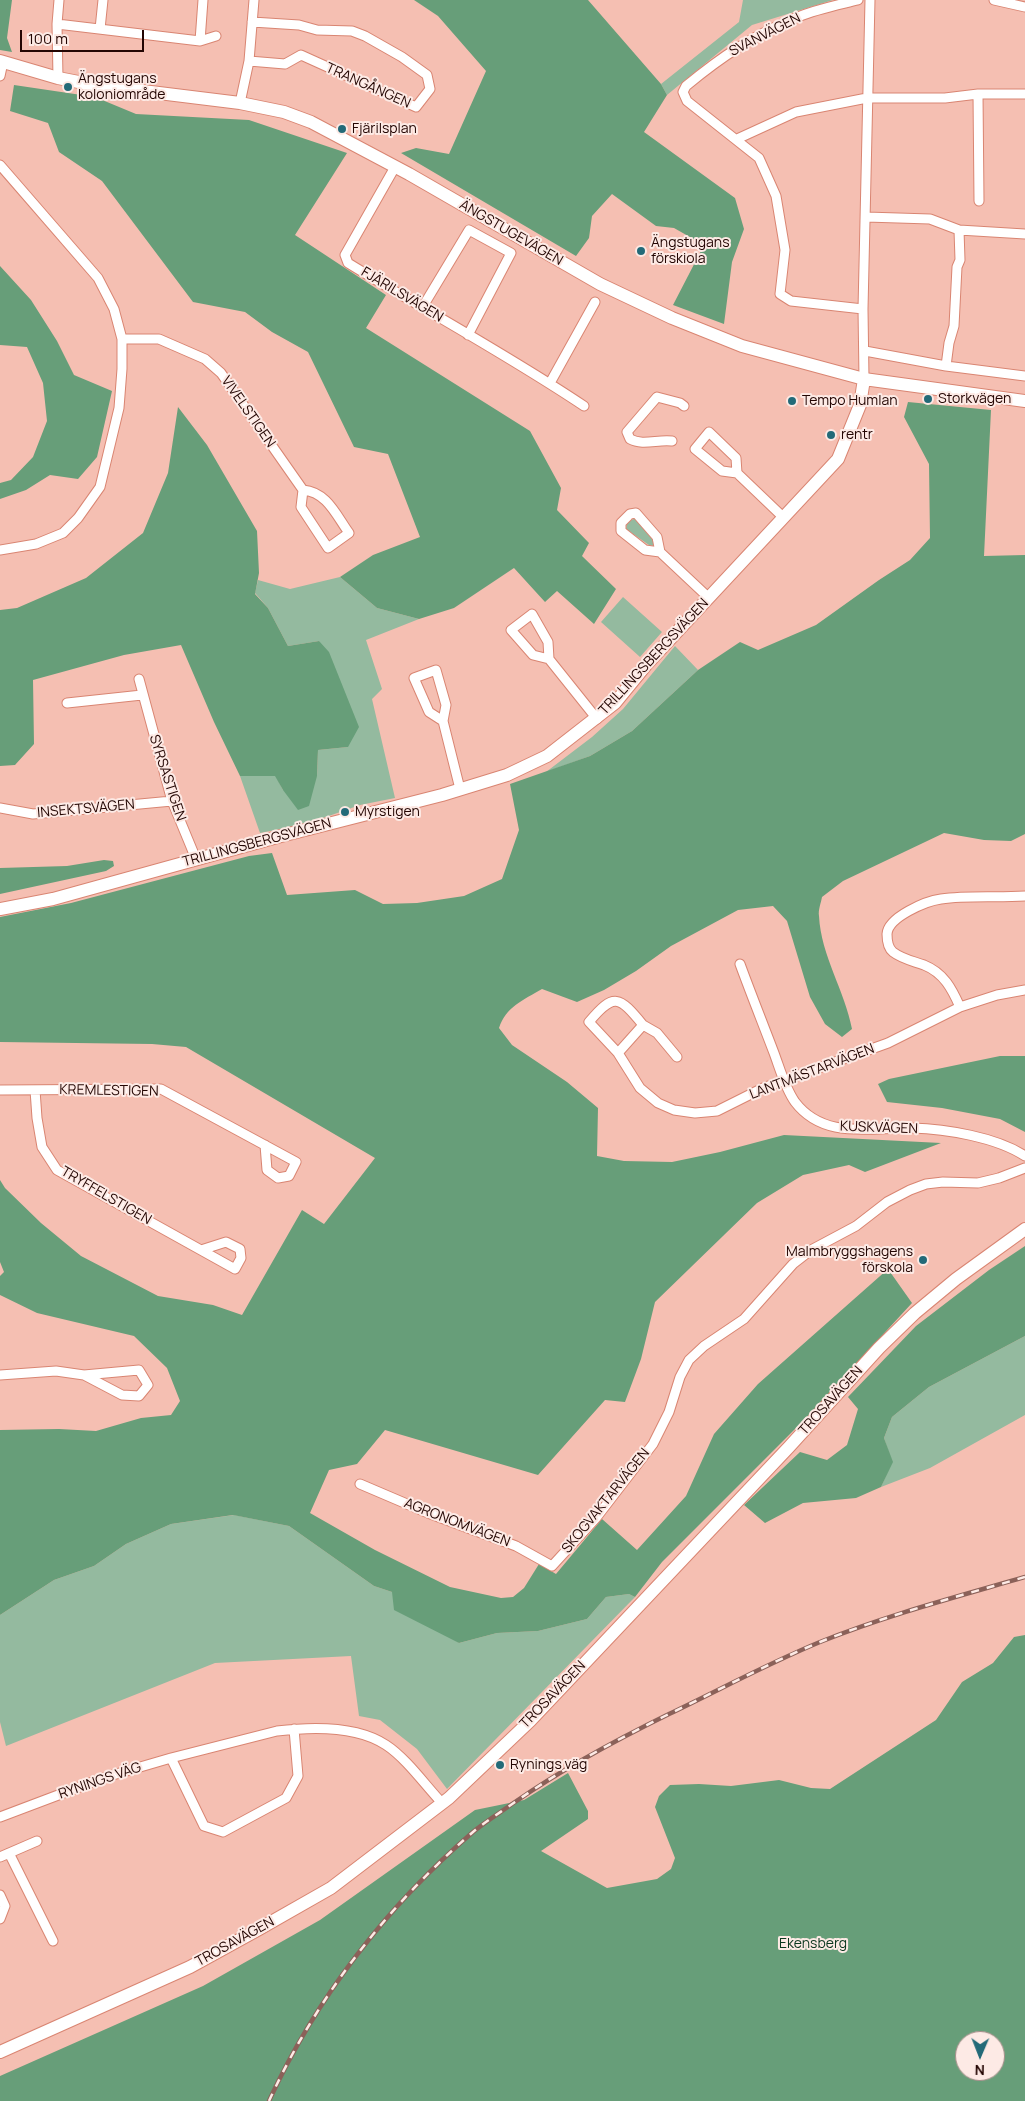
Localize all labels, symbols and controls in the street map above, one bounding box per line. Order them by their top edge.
street label: SVANVÄGEN [727,10,803,60]
scale bar [22,20,146,52]
text: 100 m [28,28,68,49]
street label: TRANGÅNGEN [323,60,413,112]
place label: Ängstugans koloniområde [78,71,165,104]
marker: Ängstugans koloniområde [62,81,74,93]
place label: Fjärilsplan [352,121,417,137]
marker: Fjärilsplan [336,123,348,135]
street label: ÄNGSTUGEVÄGEN [456,197,566,269]
place label: Ängstugans förskiola [651,235,729,268]
marker: Ängstugans förskiola [635,245,647,257]
street label: FJÄRILSVÄGEN [358,264,446,326]
street label: VIVELSTIGEN [217,373,279,451]
place label: Storkvägen [938,391,1011,407]
place label: Tempo Humlan [802,393,898,409]
marker: Storkvägen [922,393,934,405]
marker: Tempo Humlan [786,395,798,407]
place label: rentr [841,427,873,443]
marker: rentr [825,429,837,441]
street label: TRILLINGSBERGSVÄGEN [596,595,712,719]
street label: SYRSASTIGEN [145,733,189,823]
street label: INSEKTSVÄGEN [36,796,136,822]
place label: Myrstigen [355,804,420,820]
marker: Myrstigen [339,806,351,818]
street label: TRILLINGSBERGSVÄGEN [181,815,333,871]
street label: LANTMÄSTARVÄGEN [747,1040,877,1104]
street label: KREMLESTIGEN [59,1082,159,1100]
street label: KUSKVÄGEN [840,1118,918,1138]
street label: TRYFFELSTIGEN [58,1163,154,1229]
place label: Malmbryggshagens förskola [786,1244,913,1276]
marker: Malmbryggshagens förskola [917,1254,929,1266]
street label: TROSAVÄGEN [796,1363,866,1439]
street label: SKOGVAKTARVÄGEN [559,1445,653,1557]
street label: AGRONOMVÄGEN [402,1495,512,1551]
street label: TROSAVÄGEN [517,1658,589,1732]
place label: Rynings väg [510,1757,587,1773]
street label: RYNINGS VÄG [57,1759,143,1803]
marker: Rynings väg [494,1759,506,1771]
street label: TROSAVÄGEN [193,1913,277,1971]
park label: Ekensberg [779,1936,847,1952]
north arrow [955,2031,1005,2081]
text: N [975,2061,985,2080]

